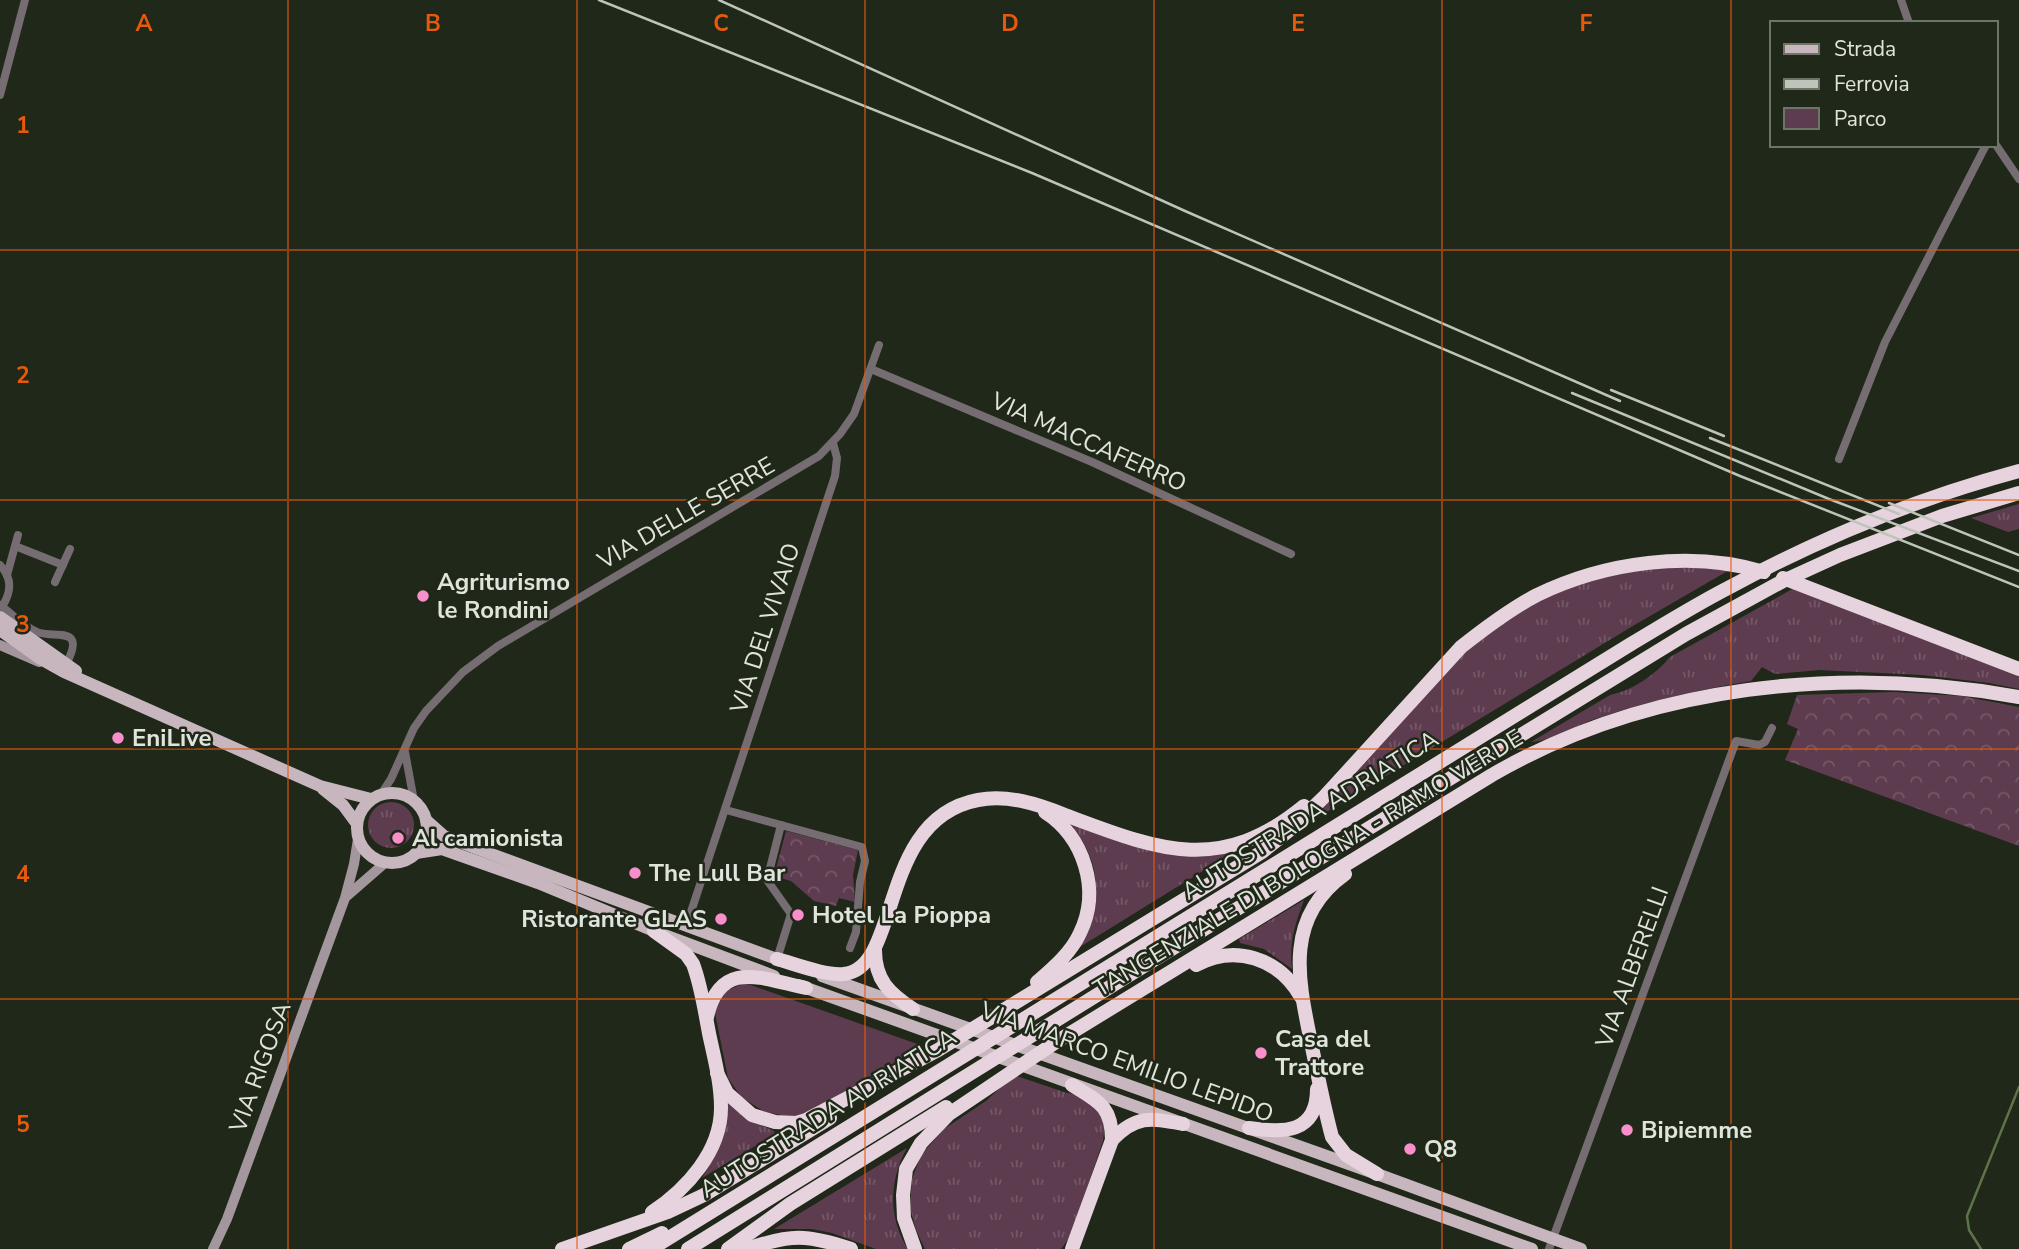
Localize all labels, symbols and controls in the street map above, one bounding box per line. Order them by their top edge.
text: A [135,8,153,39]
text: B [425,8,441,39]
text: C [713,8,729,39]
text: D [1001,8,1019,39]
text: E [1291,8,1305,39]
text: F [1580,8,1593,39]
legend [1770,21,1998,147]
text: Strada [1834,35,1896,63]
text: Ferrovia [1834,70,1910,98]
text: Parco [1834,105,1887,133]
text: 1 [16,110,30,141]
text: 2 [16,360,30,391]
street label: VIA MACCAFERRO [985,384,1192,499]
street label: VIA DELLE SERRE [591,449,780,577]
street label: VIA DEL VIVAIO [722,539,808,718]
place label: Agriturismo le Rondini [437,566,570,626]
marker: Agriturismo le Rondini [415,588,431,604]
text: 3 [16,609,30,640]
place label: EniLive [132,722,212,754]
street label: TANGENZIALE DI BOLOGNA - RAMO VERDE [1087,722,1529,1004]
street label: AUTOSTRADA ADRIATICA [1176,722,1445,907]
marker: EniLive [110,730,126,746]
place label: Al camionista [412,822,563,854]
marker: Al camionista [390,830,406,846]
place label: The Lull Bar [649,857,786,889]
text: 4 [16,859,30,890]
marker: The Lull Bar [627,865,643,881]
street label: VIA ALBERELLI [1588,882,1676,1053]
place label: Hotel La Pioppa [812,899,991,931]
place label: Ristorante GLAS [521,903,707,935]
marker: Hotel La Pioppa [790,907,806,923]
marker: Ristorante GLAS [713,911,729,927]
street label: VIA MARCO EMILIO LEPIDO [975,994,1278,1130]
street label: VIA RIGOSA [221,997,299,1138]
street label: AUTOSTRADA ADRIATICA [694,1020,963,1205]
place label: Casa del Trattore [1275,1023,1371,1083]
marker: Casa del Trattore [1253,1045,1269,1061]
text: 5 [16,1109,30,1140]
place label: Bipiemme [1641,1114,1752,1146]
marker: Bipiemme [1619,1122,1635,1138]
place label: Q8 [1424,1133,1457,1165]
marker: Q8 [1402,1141,1418,1157]

